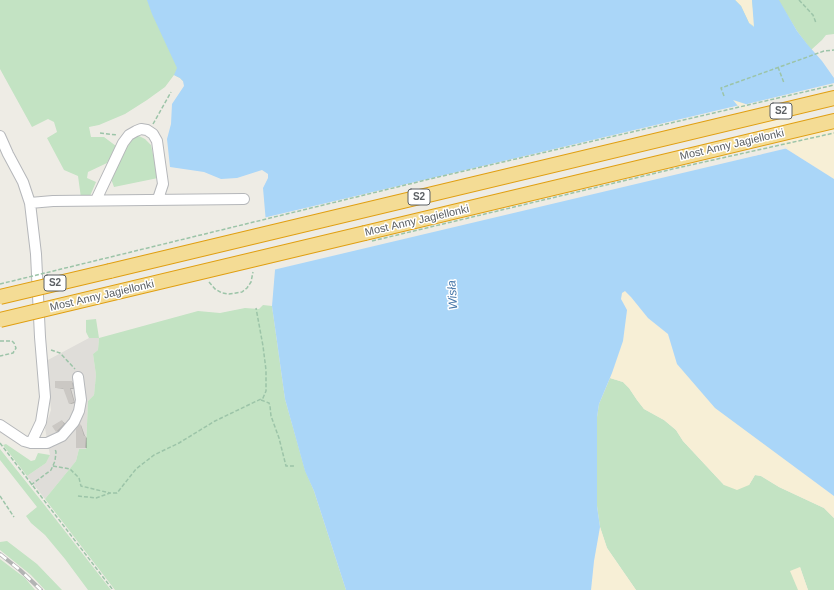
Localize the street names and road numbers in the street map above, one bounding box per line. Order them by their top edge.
road number: S2 [770,103,792,119]
street label: Most Anny Jagiellonki [679,127,785,163]
road number: S2 [408,189,430,205]
street label: Most Anny Jagiellonki [364,203,470,239]
road number: S2 [44,275,66,291]
street label: Most Anny Jagiellonki [49,278,155,314]

